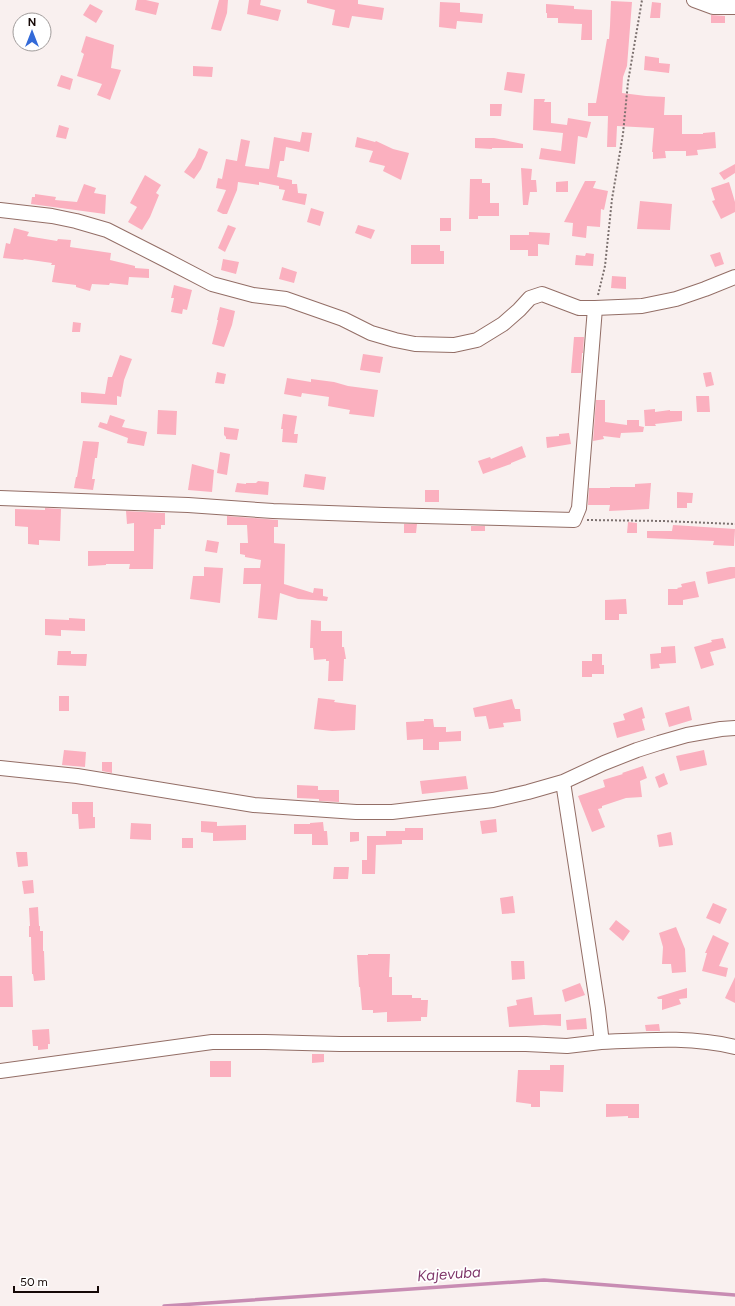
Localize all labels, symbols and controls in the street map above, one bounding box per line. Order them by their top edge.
north arrow [12,12,52,52]
text: N [28,16,36,29]
water label: Kajevuba [417,1263,482,1285]
scale bar [14,1268,98,1294]
text: 50 m [20,1275,48,1289]

